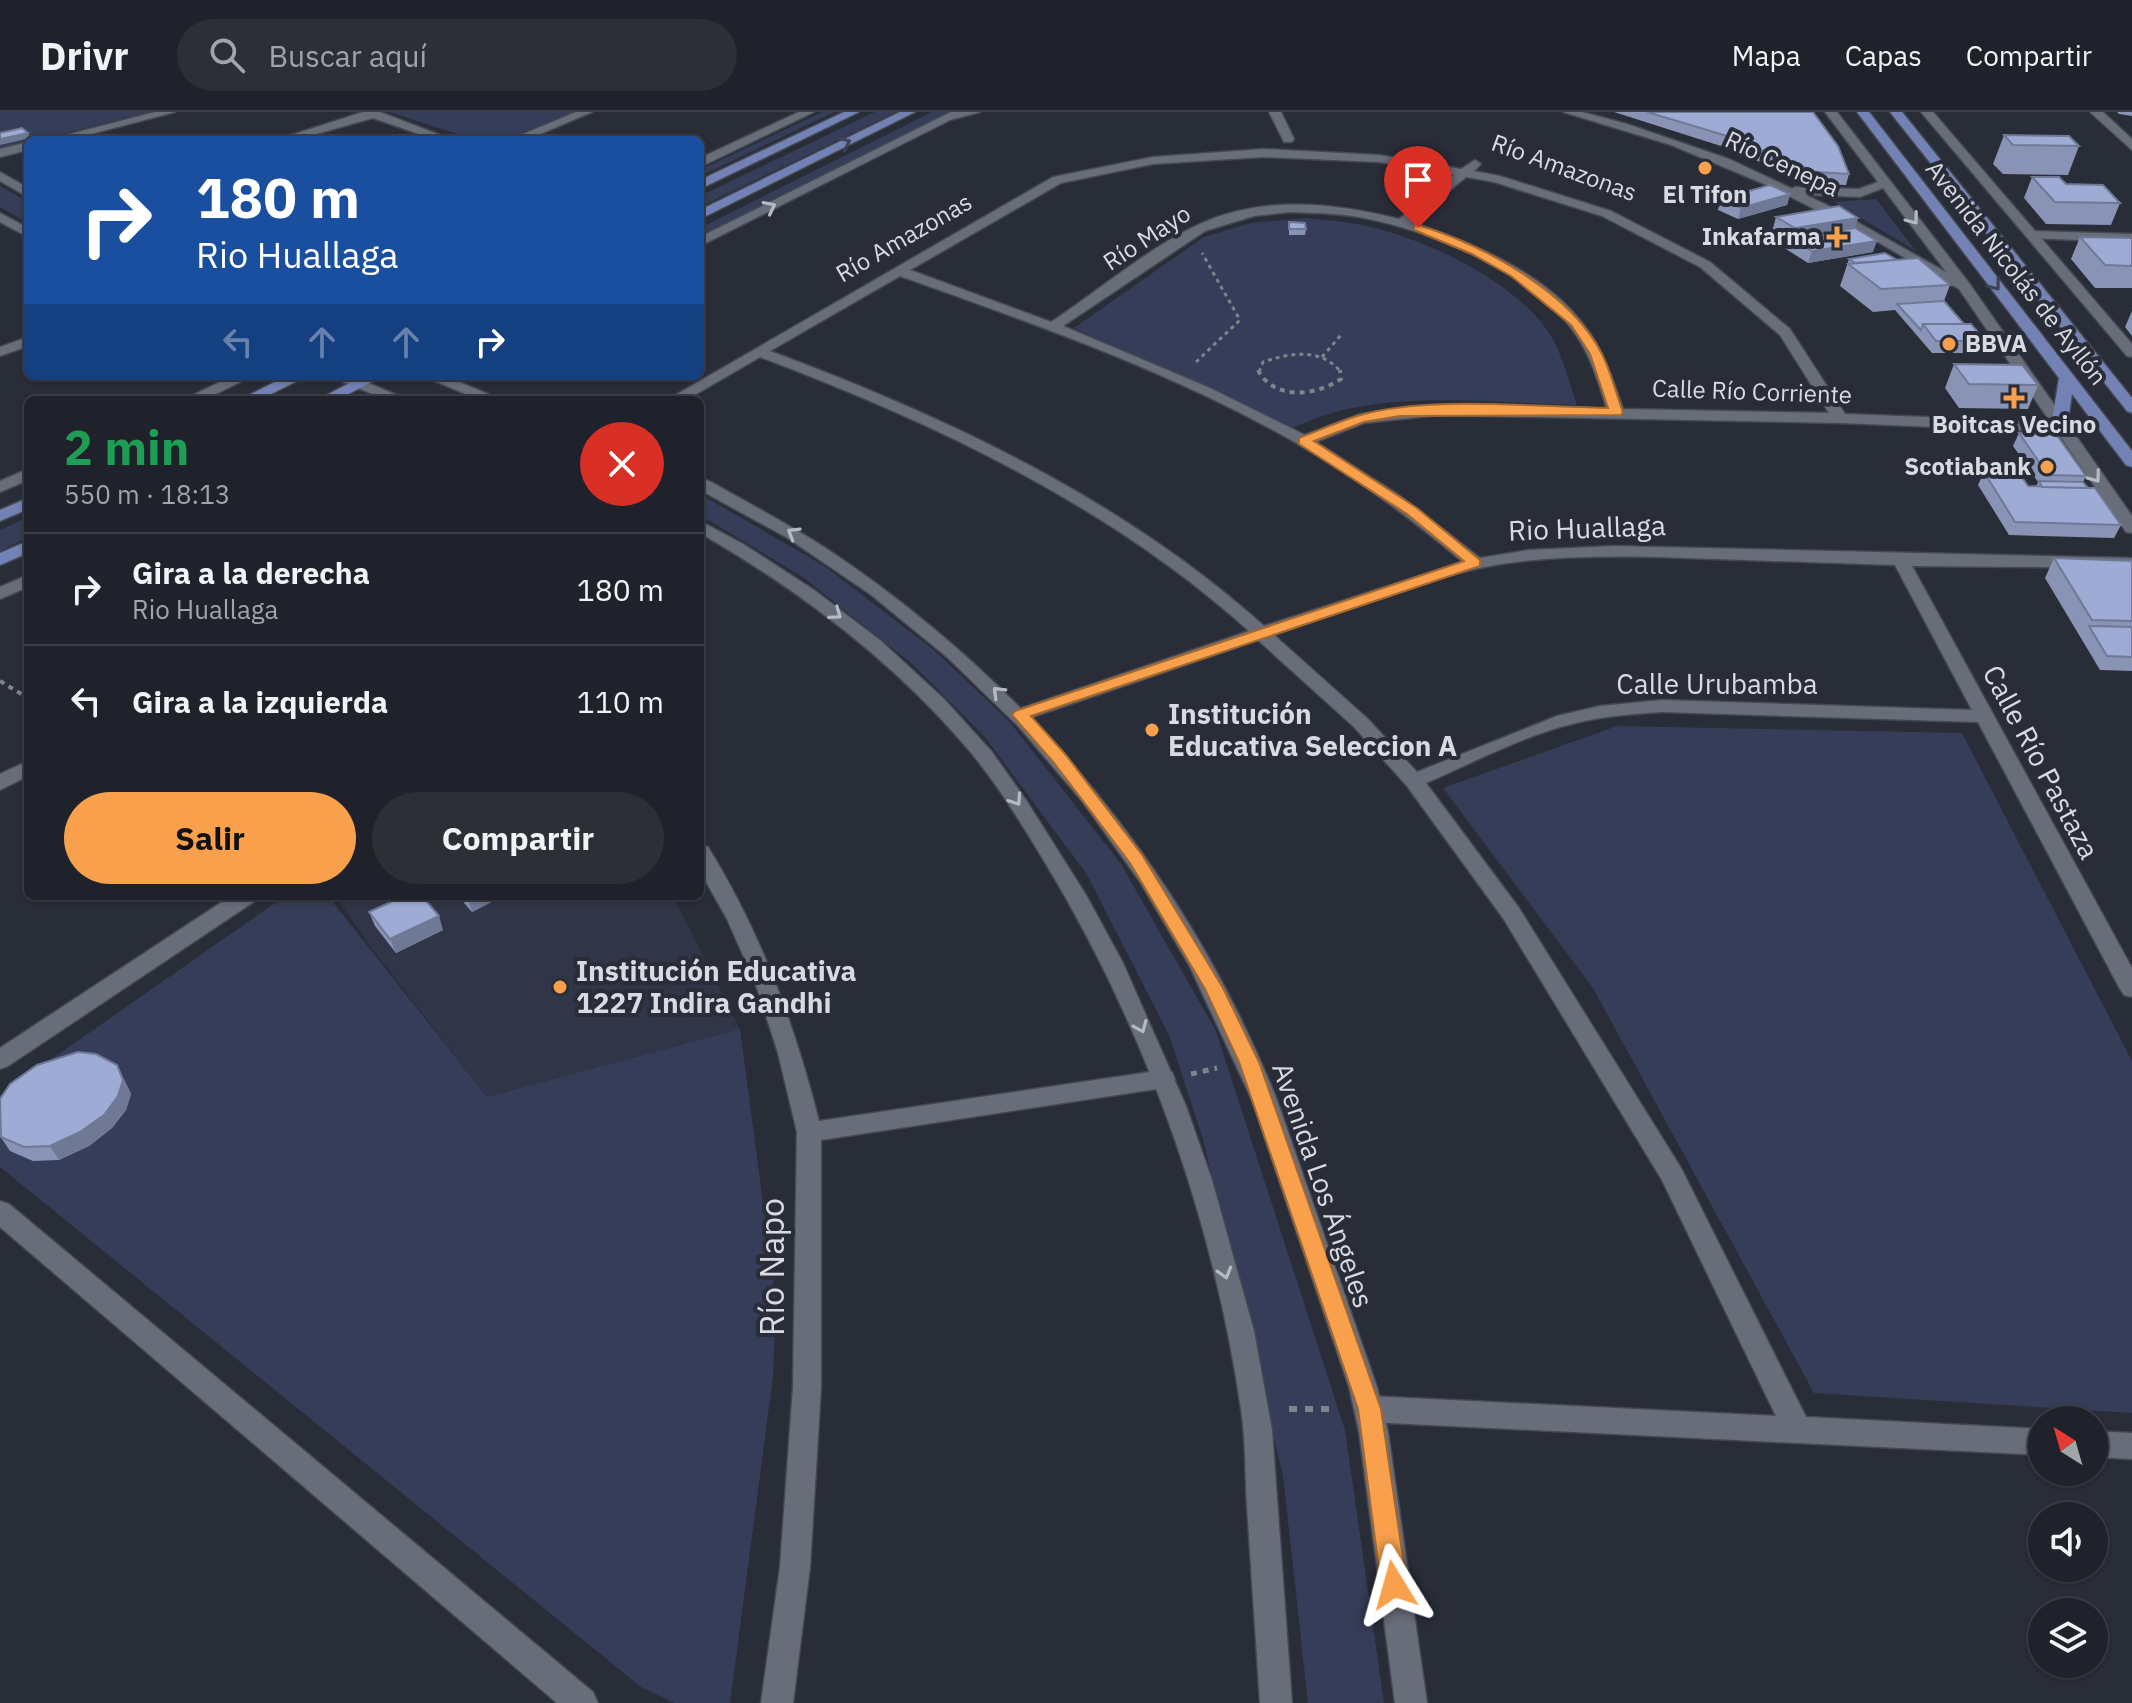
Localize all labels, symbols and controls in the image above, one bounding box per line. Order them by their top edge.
search box [177,19,737,91]
text: Drivr [40,31,129,80]
icon: search [205,33,249,77]
text: Buscar aquí [269,36,427,75]
text: Mapa [1732,37,1801,74]
text: Capas [1845,37,1922,74]
text: Compartir [1966,37,2092,74]
street label: Río Cenepa [1720,123,1845,203]
street label: Río Amazonas [1487,126,1641,208]
one-way arrow [837,138,852,153]
pin [1384,146,1452,228]
street label: Avenida Nicolás de Ayllón [1919,154,2115,391]
icon: arrive [1396,158,1440,202]
marker: El Tifon [1696,159,1714,177]
text: 180 m [196,161,360,233]
icon: right [64,168,168,272]
place label: El Tifon [1663,178,1747,210]
street label: Río Amazonas [830,185,977,289]
street label: Río Mayo [1097,197,1196,277]
one-way arrow [761,202,776,217]
one-way arrow [1903,210,1917,224]
place label: Inkafarma [1702,220,1821,252]
marker: Inkafarma [1828,228,1846,246]
text: Rio Huallaga [196,231,399,278]
one-way arrow [1986,276,2000,291]
icon: left [216,320,260,364]
icon: ahead [300,320,344,364]
icon: ahead [384,320,428,364]
icon: right [468,320,512,364]
place label: BBVA [1965,327,2027,359]
marker: BBVA [1940,335,1958,353]
street label: Calle Río Corriente [1651,372,1853,410]
marker: Boitcas Vecino [2005,389,2023,407]
place label: Boitcas Vecino [1932,408,2096,440]
text: 2 min [64,416,189,478]
button: close [580,422,664,506]
place label: Scotiabank [1904,450,2031,482]
marker: Scotiabank [2038,458,2056,476]
one-way arrow [2085,468,2100,482]
text: 550 m · 18:13 [64,477,230,511]
street label: Rio Huallaga [1508,506,1666,549]
one-way arrow [787,527,802,543]
text: Gira a la derecha [132,553,370,592]
icon: right [64,567,108,611]
text: 180 m [577,570,664,609]
text: Rio Huallaga [132,592,278,626]
one-way arrow [827,604,842,619]
street label: Calle Río Pastaza [1975,658,2108,865]
street label: Calle Urubamba [1616,665,1818,702]
icon: left [64,679,108,723]
text: Gira a la izquierda [132,682,388,721]
text: 110 m [577,682,664,721]
one-way arrow [993,687,1007,701]
place label: Institución Educativa Seleccion A [1168,695,1457,764]
marker: Institución Educativa Seleccion A [1143,721,1161,739]
one-way arrow [1006,791,1021,806]
button: Salir [64,792,356,884]
button: Compartir [372,792,664,884]
place label: Institución Educativa 1227 Indira Gandhi [576,952,857,1021]
marker: Institución Educativa 1227 Indira Gandhi [551,978,569,996]
one-way arrow [1132,1019,1148,1033]
street label: Avenida Los Ángeles [1264,1057,1383,1312]
street label: Río Napo [749,1198,793,1336]
one-way arrow [1215,1266,1232,1280]
north arrow [2028,1406,2108,1486]
map controls [2028,1406,2108,1678]
button: sound [2028,1502,2108,1582]
position arrow [1352,1543,1436,1627]
button: layers [2028,1598,2108,1678]

